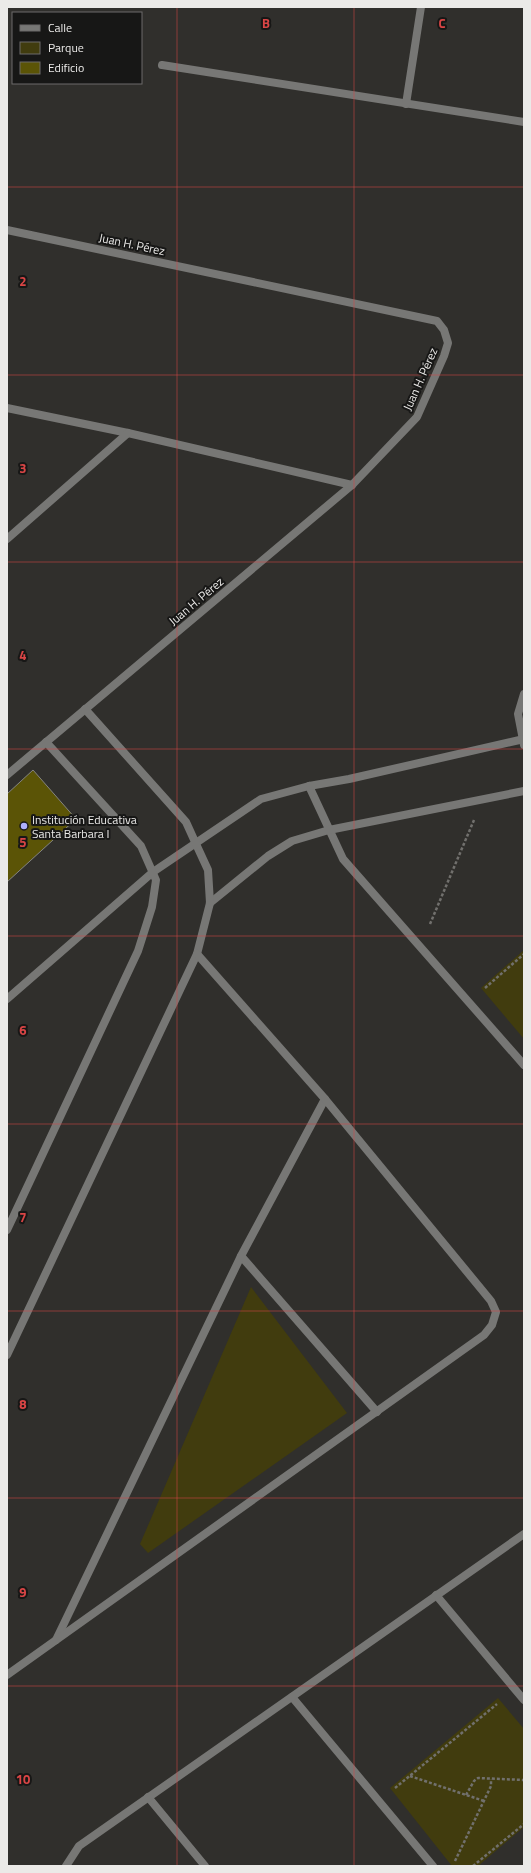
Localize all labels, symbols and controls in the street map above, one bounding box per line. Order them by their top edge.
legend [12,12,142,84]
text: B [262,13,270,33]
text: C [438,13,446,33]
text: Calle [48,18,72,37]
text: Parque [48,38,84,57]
text: Edificio [48,58,84,77]
street label: Juan H. Pérez [97,228,167,260]
text: 2 [19,271,27,291]
street label: Juan H. Pérez [398,345,442,413]
text: 3 [19,458,27,478]
street label: Juan H. Pérez [164,572,228,630]
text: 4 [19,645,27,665]
place label: Institución Educativa Santa Barbara I [32,810,137,843]
marker: Institución Educativa Santa Barbara I [19,821,29,831]
text: 5 [19,832,27,852]
text: 6 [19,1020,27,1040]
text: 7 [19,1207,27,1227]
text: 8 [19,1394,27,1414]
text: 9 [19,1582,27,1602]
text: 10 [16,1769,30,1789]

